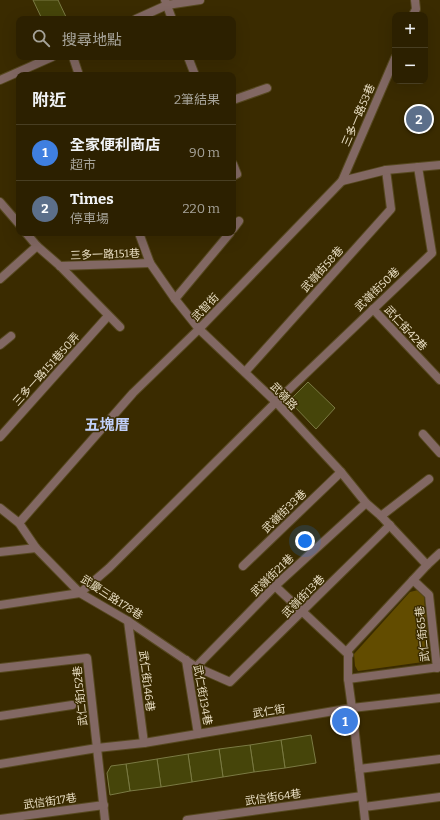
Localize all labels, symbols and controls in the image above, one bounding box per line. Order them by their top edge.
map controls [392,12,428,84]
button: + [392,12,428,48]
search box [16,16,236,60]
icon: search [30,27,52,49]
text: 搜尋地點 [62,31,122,49]
button: − [392,48,428,84]
street label: 三多一路53巷 [339,82,378,149]
text: 附近 [32,90,66,111]
text: 2筆結果 [174,92,220,107]
pin: 2 [406,104,432,134]
text: 全家便利商店 [70,136,160,154]
text: 1 [42,145,48,160]
text: 90 m [189,145,220,160]
text: 超市 [70,157,96,172]
text: Times [70,190,114,208]
text: 2 [41,201,49,216]
text: 220 m [183,201,220,216]
text: 停車場 [70,211,109,226]
street label: 武嶺街58巷 [299,244,346,295]
street label: 三多一路151巷 [70,247,140,262]
street label: 武嶺街50巷 [352,265,402,314]
street label: 武智街 [189,291,221,324]
street label: 武仁街42巷 [382,303,430,353]
street label: 三多一路151巷50弄 [10,330,83,408]
street label: 武嶺路 [268,380,300,413]
district label: 五塊厝 [84,416,130,434]
street label: 武嶺街33巷 [260,487,309,536]
your location [295,531,315,551]
street label: 武嶺街21巷 [248,552,296,599]
street label: 武嶺街13巷 [279,572,327,620]
street label: 武慶三路178巷 [78,573,145,622]
street label: 武仁街65巷 [413,605,432,663]
street label: 武仁街146巷 [136,650,157,712]
street label: 武仁街134巷 [191,664,214,726]
street label: 武仁街152巷 [71,665,90,727]
street label: 武仁街 [252,702,286,720]
pin: 1 [332,706,358,736]
street label: 武信街64巷 [244,787,302,808]
street label: 武信街17巷 [22,791,78,812]

